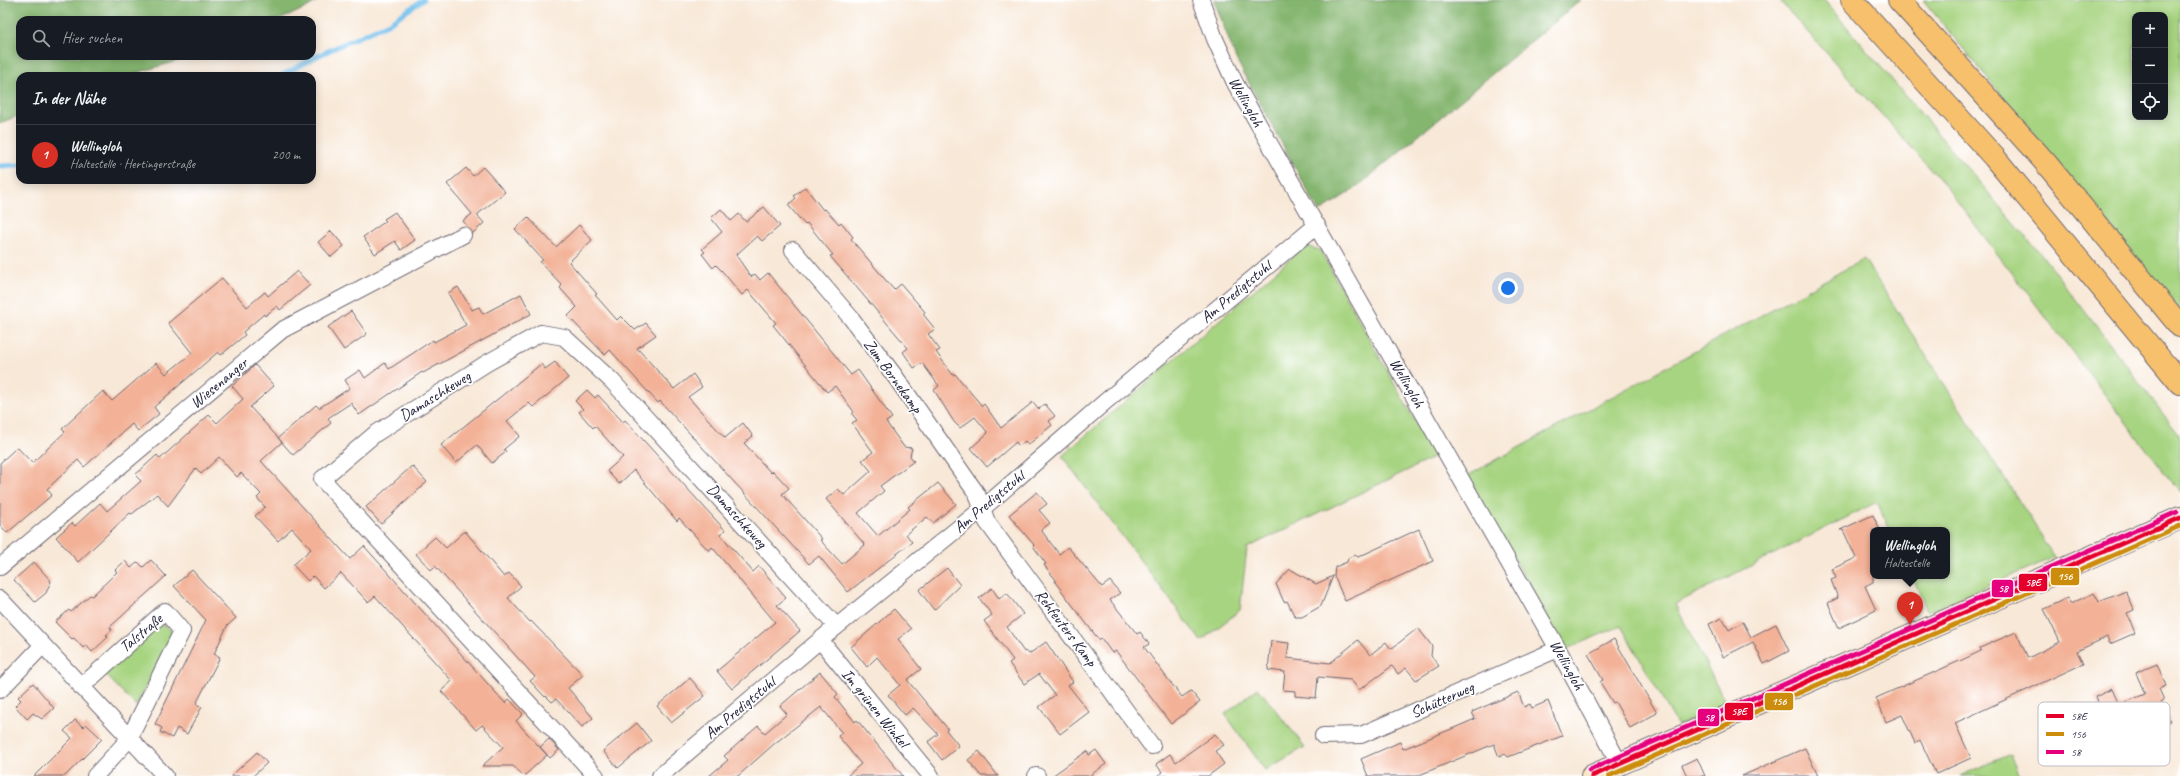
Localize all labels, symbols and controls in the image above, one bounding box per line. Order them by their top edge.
map controls [2132,12,2168,120]
button: + [2132,12,2168,48]
search box [16,16,316,60]
icon: search [30,27,52,49]
text: Hier suchen [62,29,122,48]
button: − [2132,48,2168,84]
street label: Wellingloh [1224,74,1268,131]
button: locate [2132,84,2168,120]
text: In der Nähe [32,88,105,109]
text: Wellingloh [70,137,122,156]
text: 1 [42,147,48,163]
text: 200 m [272,147,300,163]
text: Haltestelle · Hertingerstraße [70,156,195,172]
street label: Am Predigtstuhl [1197,255,1278,327]
your location [1498,278,1518,298]
street label: Zum Bornekamp [859,335,927,418]
street label: Wiesenanger [186,352,253,413]
street label: Wellingloh [1385,355,1430,412]
street label: Damaschkeweg [396,365,476,426]
street label: Am Predigtstuhl [950,465,1031,537]
street label: Damaschkeweg [703,479,772,554]
popup [1870,527,1950,579]
text: Wellingloh [1884,536,1936,555]
text: Haltestelle [1884,555,1929,571]
line badge: 156 [2050,567,2080,586]
text: 156 [2058,569,2073,583]
line badge: 58E [2018,573,2048,592]
text: 58E [2025,575,2043,589]
line badge: 58 [1991,579,2014,598]
text: 58 [1998,581,2010,595]
street label: Rehfeuters Kamp [1031,586,1102,671]
pin: 1 [1897,592,1923,625]
street label: Talstraße [115,608,168,657]
street label: Wellingloh [1545,637,1589,694]
street label: Im grünen Winkel [837,665,915,754]
street label: Am Predigtstuhl [701,671,782,743]
street label: Schütterweg [1407,677,1478,723]
line badge: 156 [1764,692,1794,711]
text: 156 [1772,694,1787,708]
line badge: 58E [1724,702,1754,721]
legend [2038,702,2170,766]
text: 58E [1731,704,1749,718]
line badge: 58 [1697,708,1720,727]
text: 58E [2071,709,2088,723]
text: 58 [1704,710,1716,724]
text: 156 [2071,727,2087,741]
text: 58 [2071,745,2082,759]

